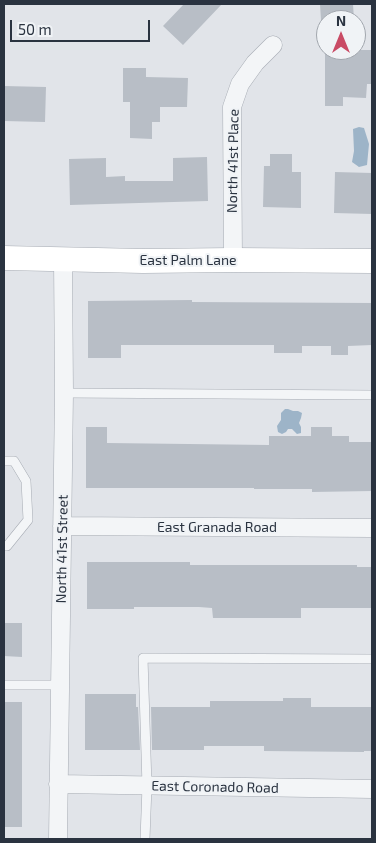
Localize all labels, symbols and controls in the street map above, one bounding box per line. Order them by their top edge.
scale bar [12,10,152,42]
north arrow [316,10,366,60]
text: N [336,12,346,29]
text: 50 m [18,20,52,38]
street label: North 41st Place [224,109,242,213]
street label: East Palm Lane [139,252,237,268]
street label: North 41st Street [53,495,71,603]
street label: East Granada Road [157,519,277,535]
street label: East Coronado Road [151,777,279,797]

